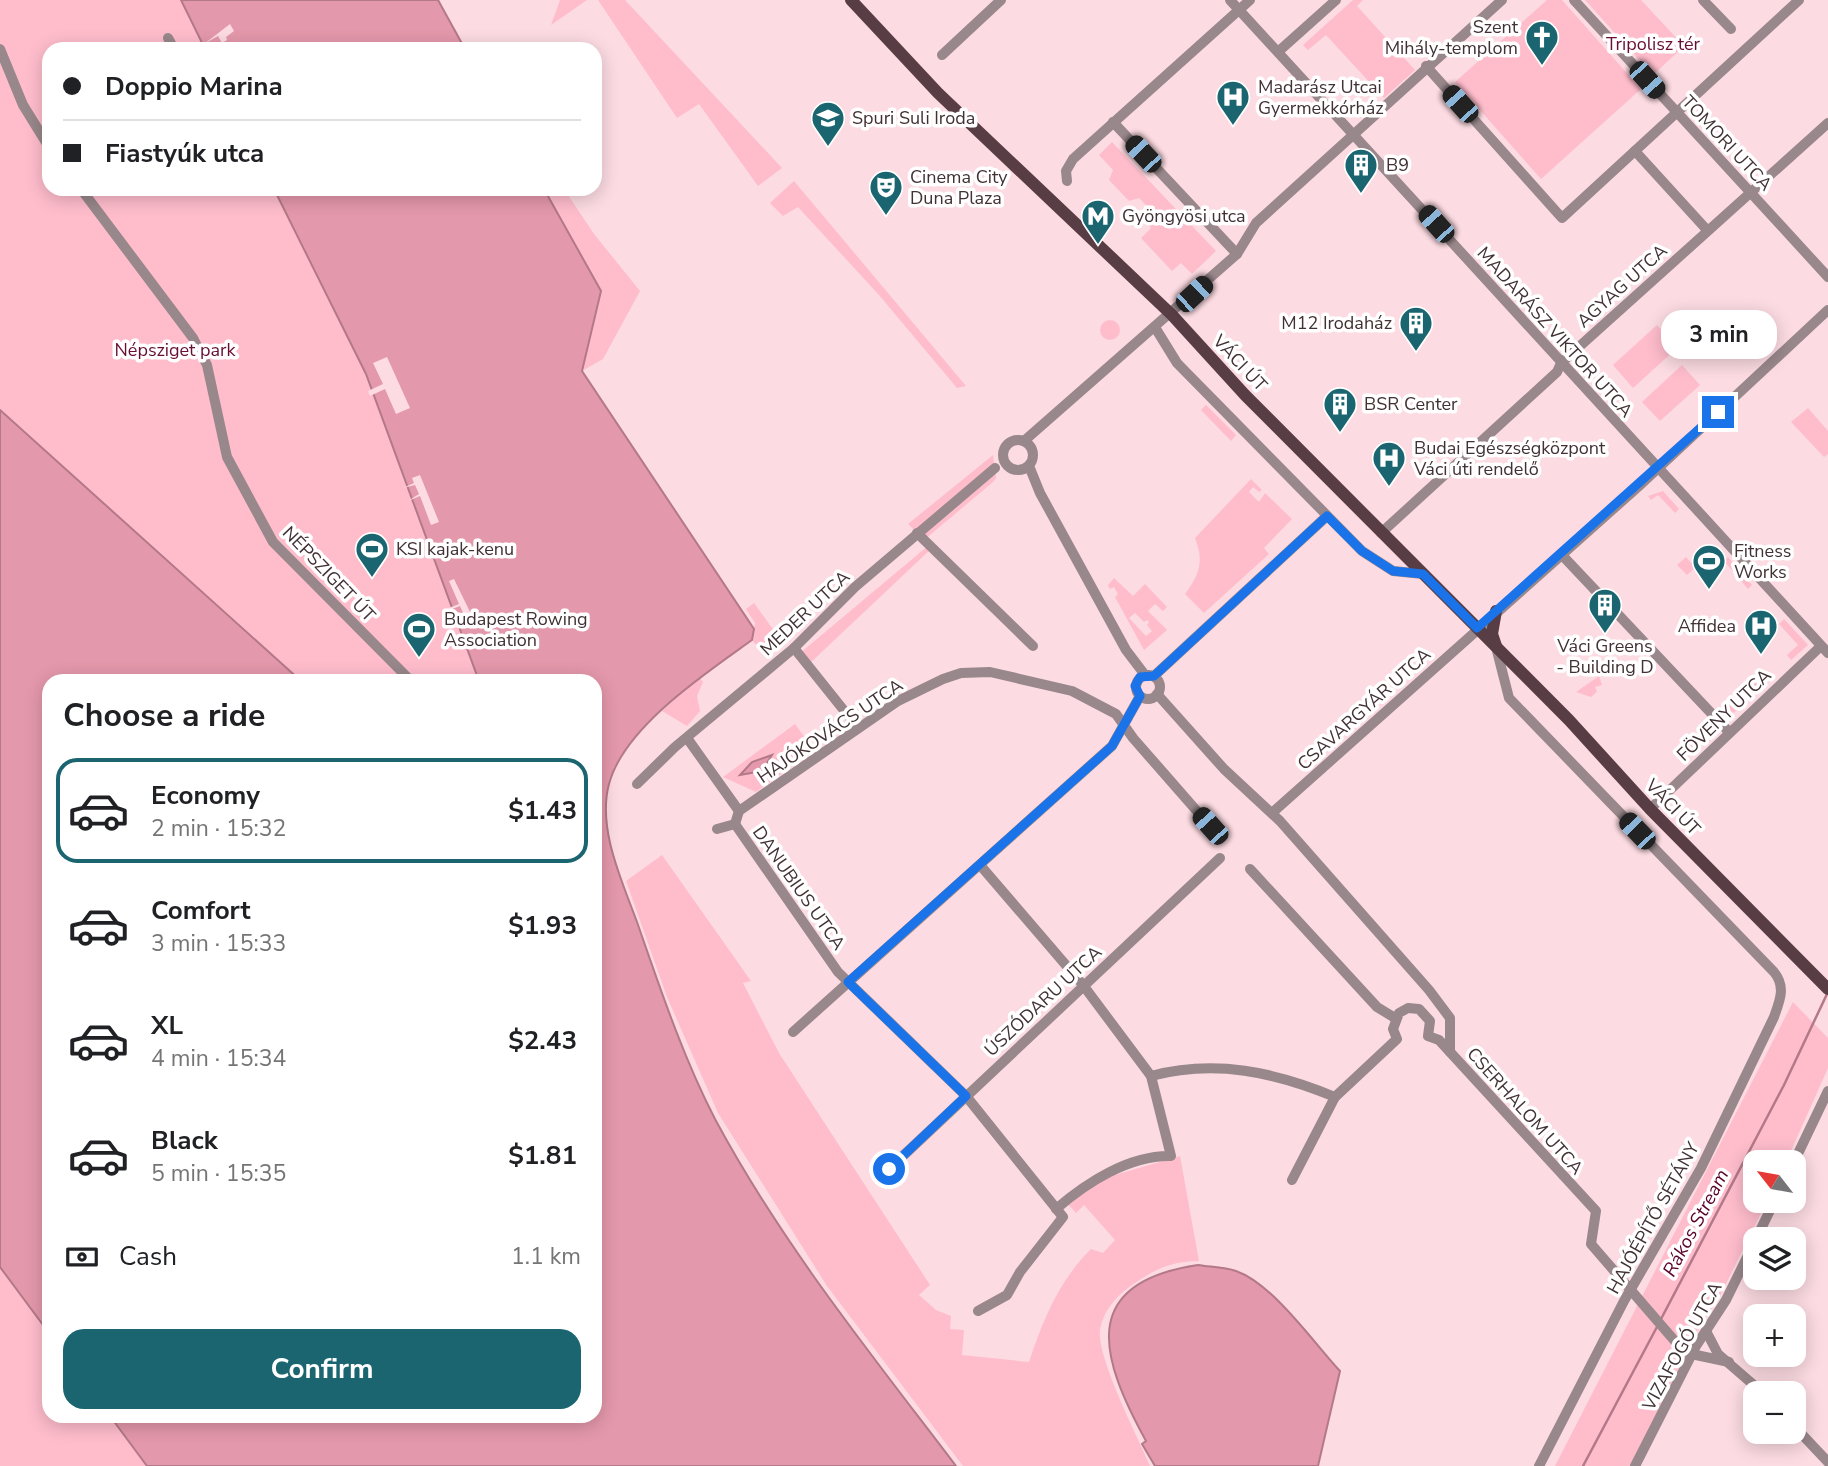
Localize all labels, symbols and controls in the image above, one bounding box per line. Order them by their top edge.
place label: Szent Mihály-templom [1385,15,1519,60]
church icon: Szent Mihály-templom [1523,18,1561,67]
park label: Tripolisz tér [1606,32,1700,56]
car [1626,57,1669,103]
text: Doppio Marina [105,69,283,104]
place label: Madarász Utcai Gyermekkórház [1258,75,1384,120]
hospital icon: Madarász Utcai Gyermekkórház [1214,78,1252,127]
car [1439,81,1482,127]
street label: TOMORI UTCA [1676,90,1778,196]
school or university icon: Spuri Suli Iroda [809,99,847,148]
place label: Spuri Suli Iroda [852,106,975,130]
car [1121,131,1166,177]
text: Fiastyúk utca [105,136,264,171]
building icon: B9 [1342,146,1380,195]
place label: B9 [1386,153,1409,177]
place label: Cinema City Duna Plaza [910,165,1008,210]
theatre icon: Cinema City Duna Plaza [867,168,905,217]
metro station icon: Gyöngyösi utca [1079,197,1117,246]
car [1415,201,1458,247]
place label: Gyöngyösi utca [1122,204,1246,228]
street label: AGYAG UTCA [1572,239,1672,333]
street label: MADARÁSZ VIKTOR UTCA [1472,241,1638,423]
car [1172,272,1217,316]
building icon: M12 Irodaház [1397,304,1435,353]
callout: 3 min [1660,310,1776,360]
place label: M12 Irodaház [1281,311,1392,335]
text: 3 min [1689,319,1749,350]
street label: VÁCI ÚT [1207,329,1273,397]
park label: Népsziget park [115,338,236,362]
building icon: BSR Center [1321,385,1359,434]
place label: BSR Center [1364,392,1458,416]
route end [1702,396,1734,428]
place label: Budai Egészségközpont Váci úti rendelő [1413,436,1606,481]
hospital icon: Budai Egészségközpont Váci úti rendelő [1370,439,1408,488]
street label: NÉPSZIGET ÚT [277,521,381,627]
sports icon: KSI kajak-kenu [353,530,391,579]
place label: KSI kajak-kenu [396,537,514,561]
place label: Fitness Works [1734,539,1791,584]
sports icon: Fitness Works [1690,542,1728,591]
street label: MEDER UTCA [755,565,855,661]
building icon: Váci Greens - Building D [1586,586,1624,635]
place label: Budapest Rowing Association [444,607,588,652]
hospital icon: Affidea [1742,607,1780,656]
sports icon: Budapest Rowing Association [400,610,438,659]
place label: Affidea [1678,614,1736,638]
place label: Váci Greens - Building D [1556,634,1654,679]
street label: CSAVARGYÁR UTCA [1292,643,1436,775]
street label: FÖVENY UTCA [1672,664,1776,766]
street label: HAJÓKOVÁCS UTCA [752,673,908,789]
text: Choose a ride [63,694,265,737]
street label: VÁCI ÚT [1639,773,1706,840]
text: Economy [151,778,260,813]
icon: car [67,779,130,842]
text: $1.43 [508,793,577,828]
car [1189,803,1232,849]
car [1615,809,1660,853]
text: 2 min · 15:32 [151,813,286,844]
street label: DANUBIUS UTCA [747,821,851,955]
text: Comfort [151,893,251,928]
icon: car [67,894,130,957]
text: $1.93 [508,908,577,943]
text: 3 min · 15:33 [151,928,286,959]
street label: ÚSZÓDARU UTCA [979,940,1107,1062]
text: XL [151,1008,183,1043]
icon: car [67,1009,130,1072]
text: $2.43 [508,1023,577,1058]
street label: CSERHALOM UTCA [1461,1042,1589,1180]
text: 4 min · 15:34 [151,1043,286,1074]
text: Black [151,1123,218,1158]
icon: car [67,1124,130,1187]
text: $1.81 [508,1138,577,1173]
street label: HAJÓÉPÍTŐ SÉTÁNY [1601,1138,1705,1298]
north arrow [1743,1150,1806,1213]
map controls [1743,1150,1806,1444]
route start [873,1153,905,1185]
text: 5 min · 15:35 [151,1158,286,1189]
water label: Rákos Stream [1657,1165,1735,1281]
button: layers [1743,1227,1806,1290]
icon: cash [63,1238,101,1276]
text: Cash [119,1239,177,1274]
text: 1.1 km [511,1241,581,1272]
street label: VIZAFOGÓ UTCA [1636,1277,1727,1415]
button: + [1743,1304,1806,1367]
button: Confirm [63,1329,581,1409]
button: − [1743,1381,1806,1444]

